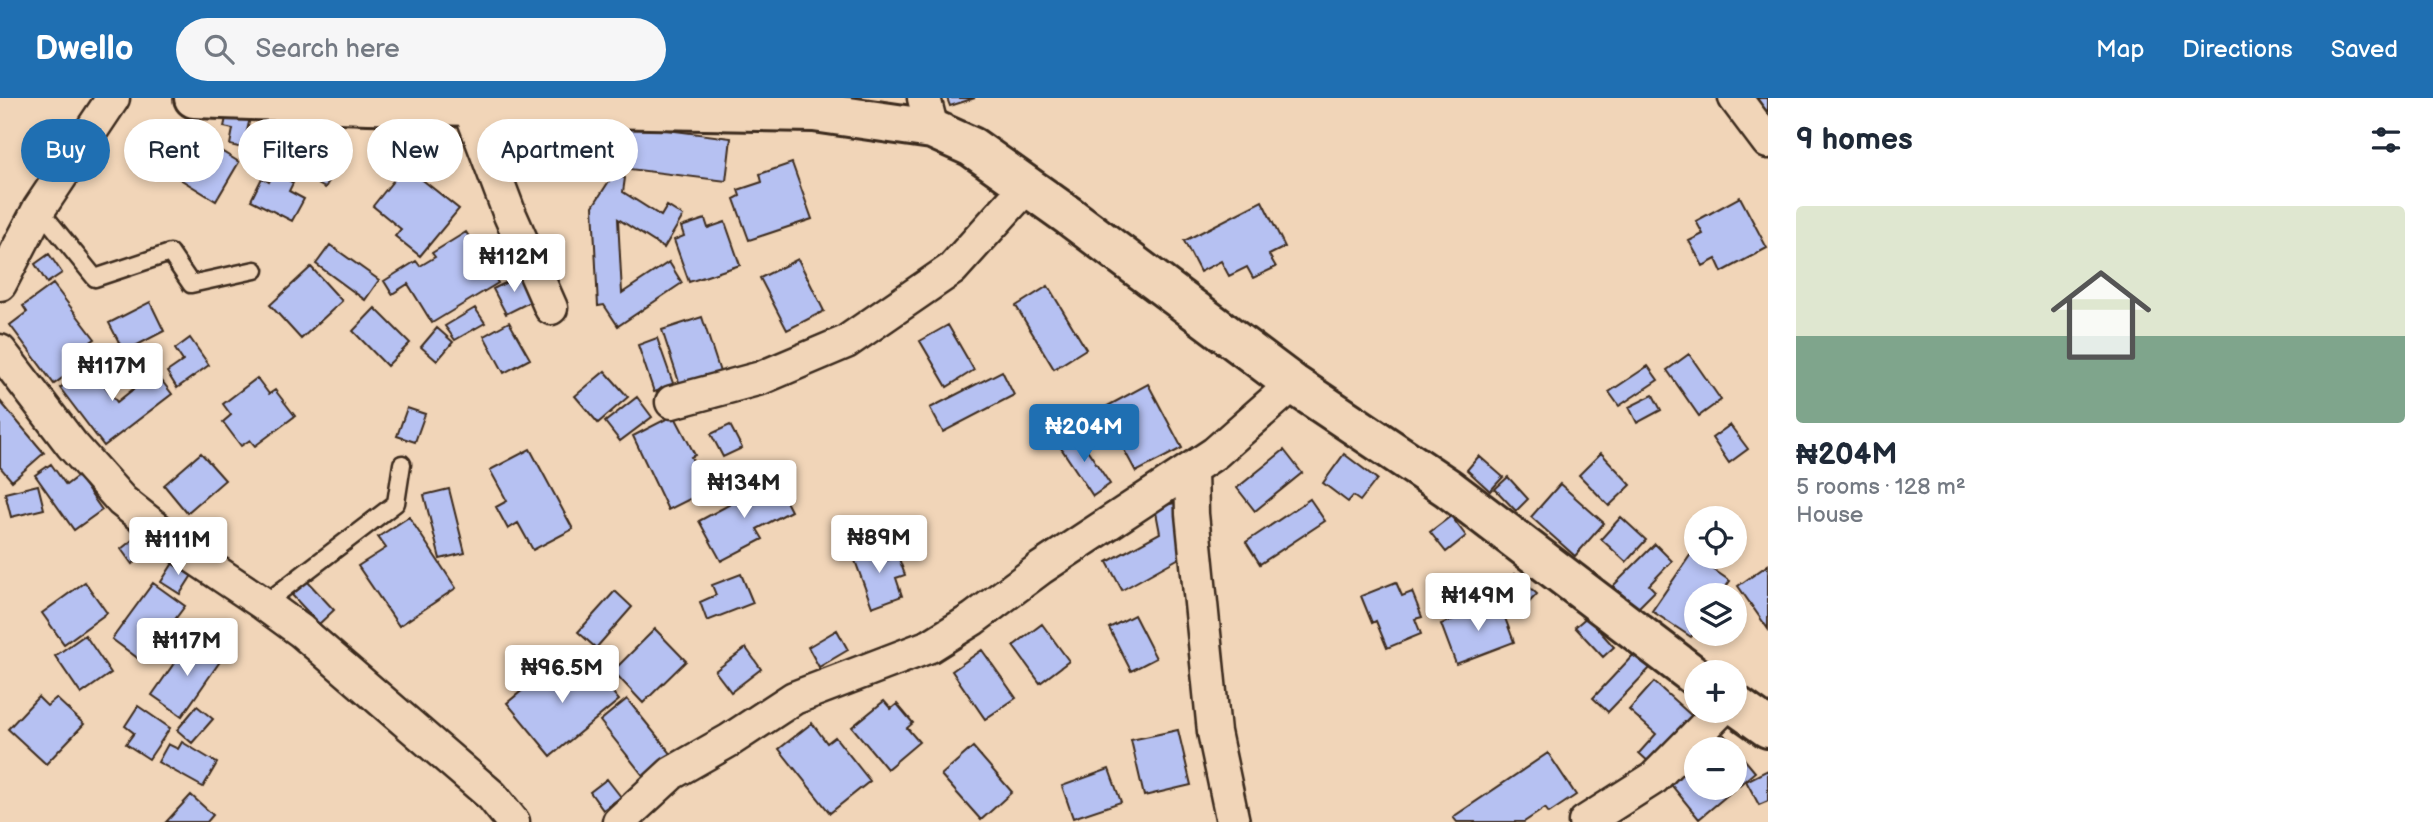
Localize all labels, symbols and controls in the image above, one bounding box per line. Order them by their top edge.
search box [176,18,666,81]
text: Dwello [35,29,134,69]
icon: search [200,30,238,68]
text: Search here [256,34,400,65]
text: Map [2096,35,2144,64]
text: Directions [2182,35,2293,64]
text: Saved [2331,35,2398,64]
chip: Buy [21,119,110,182]
chip: Rent [124,119,224,182]
chip: Filters [238,119,353,182]
chip: New [367,119,463,182]
chip: Apartment [477,119,638,182]
icon: filters [2367,121,2405,159]
text: 9 homes [1796,122,1913,158]
pin: ₦112M [465,234,563,294]
text: ₦112M [479,243,549,271]
icon: home [2038,252,2164,378]
pin: ₦117M [63,344,161,403]
text: ₦117M [78,352,146,380]
pin: ₦204M [1035,404,1133,464]
text: ₦204M [1045,413,1123,441]
text: ₦204M [1796,437,1897,473]
pin: ₦134M [695,460,793,520]
text: ₦134M [707,469,781,497]
text: 5 rooms · 128 m² [1796,473,1966,501]
text: House [1796,501,1863,529]
map controls [1684,506,1747,800]
button: locate [1684,506,1747,569]
pin: ₦89M [838,516,920,575]
pin: ₦111M [129,518,227,577]
text: ₦89M [847,524,911,552]
text: ₦111M [145,526,211,554]
pin: ₦149M [1429,574,1527,633]
text: ₦149M [1441,582,1515,610]
button: layers [1684,583,1747,646]
pin: ₦117M [138,618,236,678]
text: ₦117M [153,627,221,655]
pin: ₦96.5M [505,646,619,705]
text: ₦96.5M [521,654,603,682]
button: + [1684,660,1747,723]
button: − [1684,737,1747,800]

